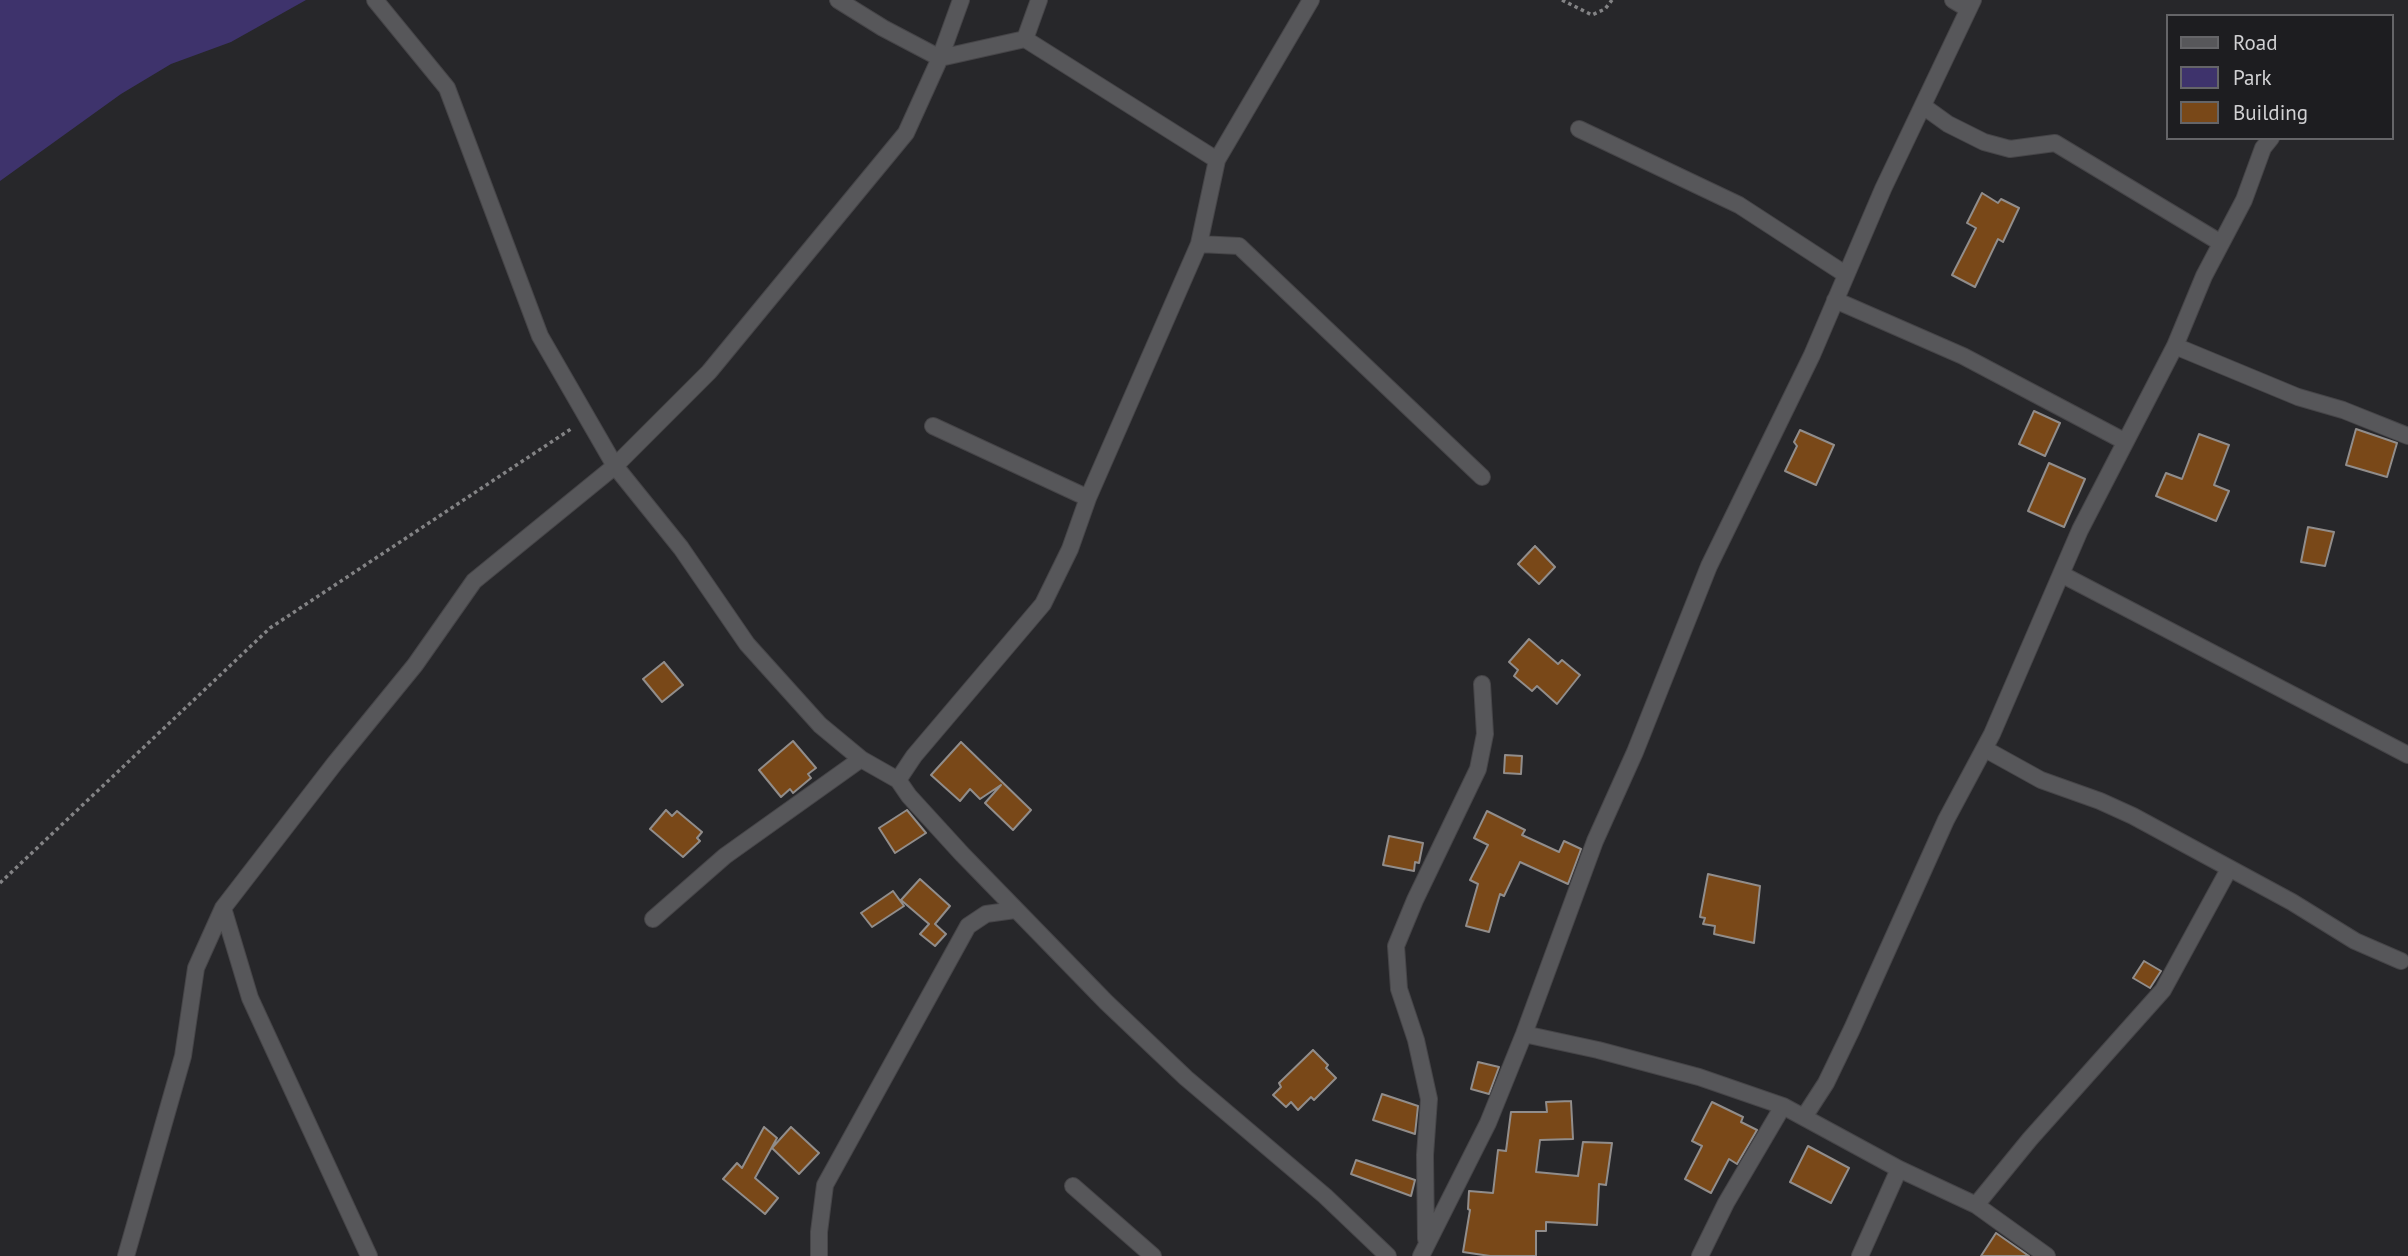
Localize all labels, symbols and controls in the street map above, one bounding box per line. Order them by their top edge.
legend [2166,14,2394,140]
text: Road [2233,29,2277,56]
text: Park [2233,64,2272,91]
text: Building [2233,99,2308,126]

